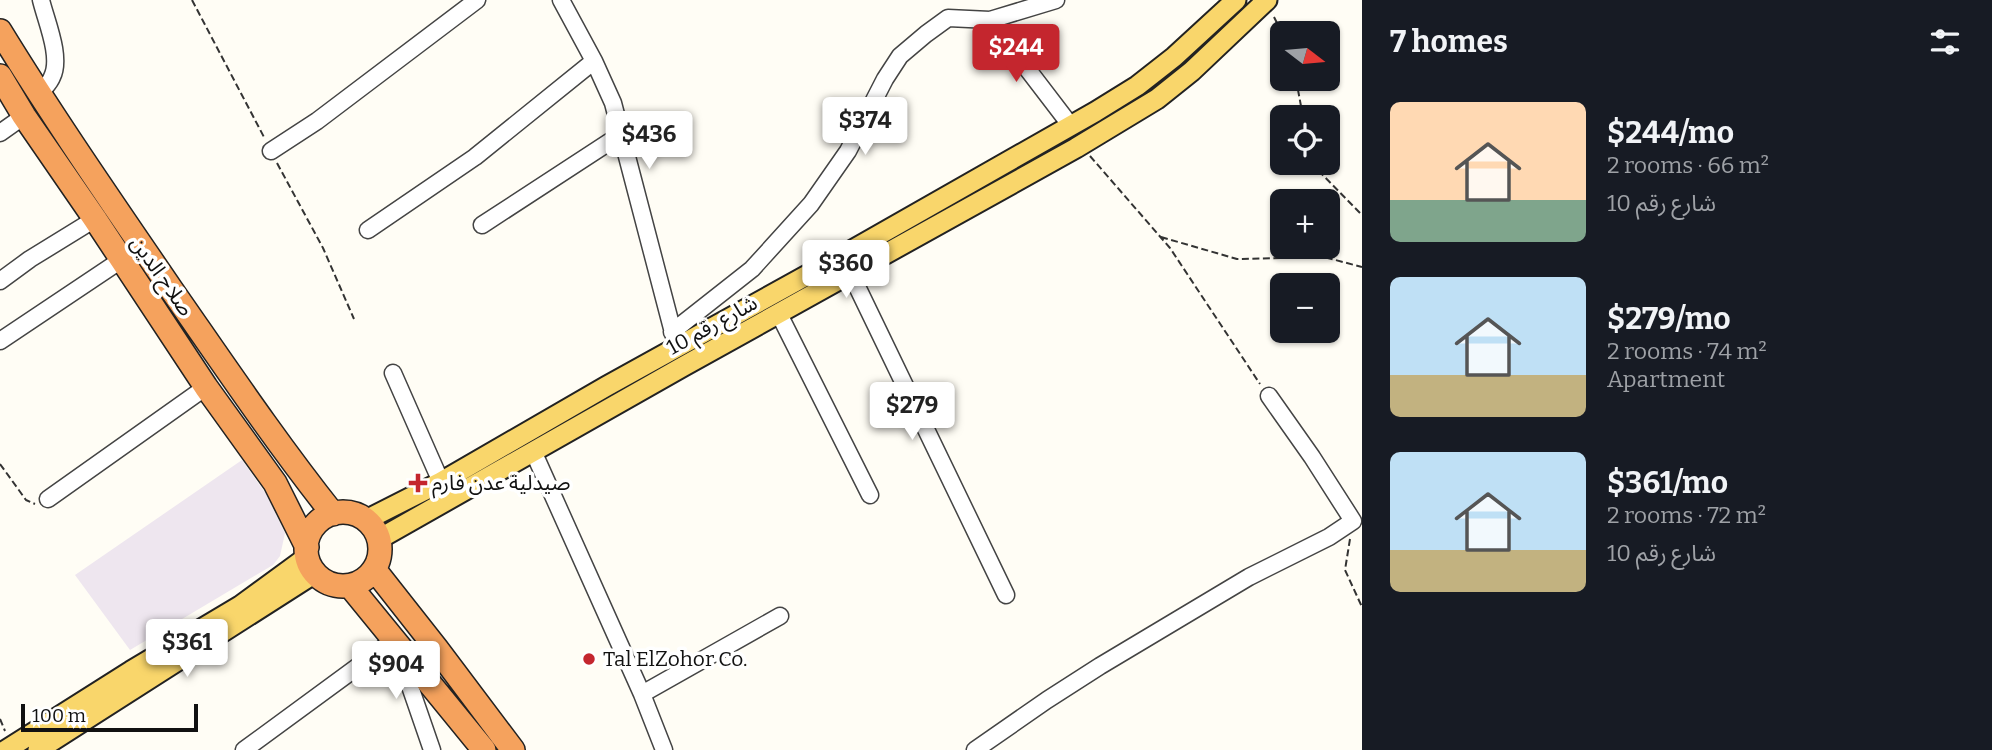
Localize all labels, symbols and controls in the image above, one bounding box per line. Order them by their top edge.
north arrow [1270,21,1340,91]
map controls [1270,21,1340,343]
icon: filters [1926,23,1964,61]
pin: $244 [975,24,1057,84]
text: 7 homes [1390,24,1508,60]
text: $244 [988,33,1044,61]
pin: $374 [824,97,906,157]
button: locate [1270,105,1340,175]
text: $374 [838,106,892,134]
pin: $436 [608,111,690,171]
text: $244/mo [1607,115,1734,151]
text: $436 [622,120,676,148]
icon: home [1446,130,1530,214]
text: 2 rooms · 66 m² [1607,151,1769,179]
button: + [1270,189,1340,259]
text: شارع رقم 10 [1607,189,1716,217]
street label: صلاح الدين [123,231,199,322]
pin: $360 [805,240,887,300]
text: $360 [818,249,874,277]
button: − [1270,273,1340,343]
street label: شارع رقم 10 [662,289,763,362]
text: $279/mo [1607,301,1731,337]
icon: home [1446,305,1530,389]
text: 2 rooms · 74 m² [1607,337,1767,365]
text: Apartment [1607,365,1725,393]
pin: $279 [871,382,953,442]
text: $279 [886,391,938,419]
text: $361/mo [1607,465,1728,501]
place label: صيدلية عدن فارم [432,470,571,499]
marker: صيدلية عدن فارم [410,475,426,491]
icon: home [1446,480,1530,564]
text: 2 rooms · 72 m² [1607,501,1766,529]
text: شارع رقم 10 [1607,539,1716,567]
pin: $361 [146,620,228,679]
text: $361 [162,628,212,656]
pin: $904 [355,642,437,701]
place label: Tal ElZohor Co. [603,646,748,672]
text: $904 [368,650,424,678]
marker: Tal ElZohor Co. [581,651,597,667]
scale bar [21,701,198,733]
text: 100 m [32,704,86,727]

